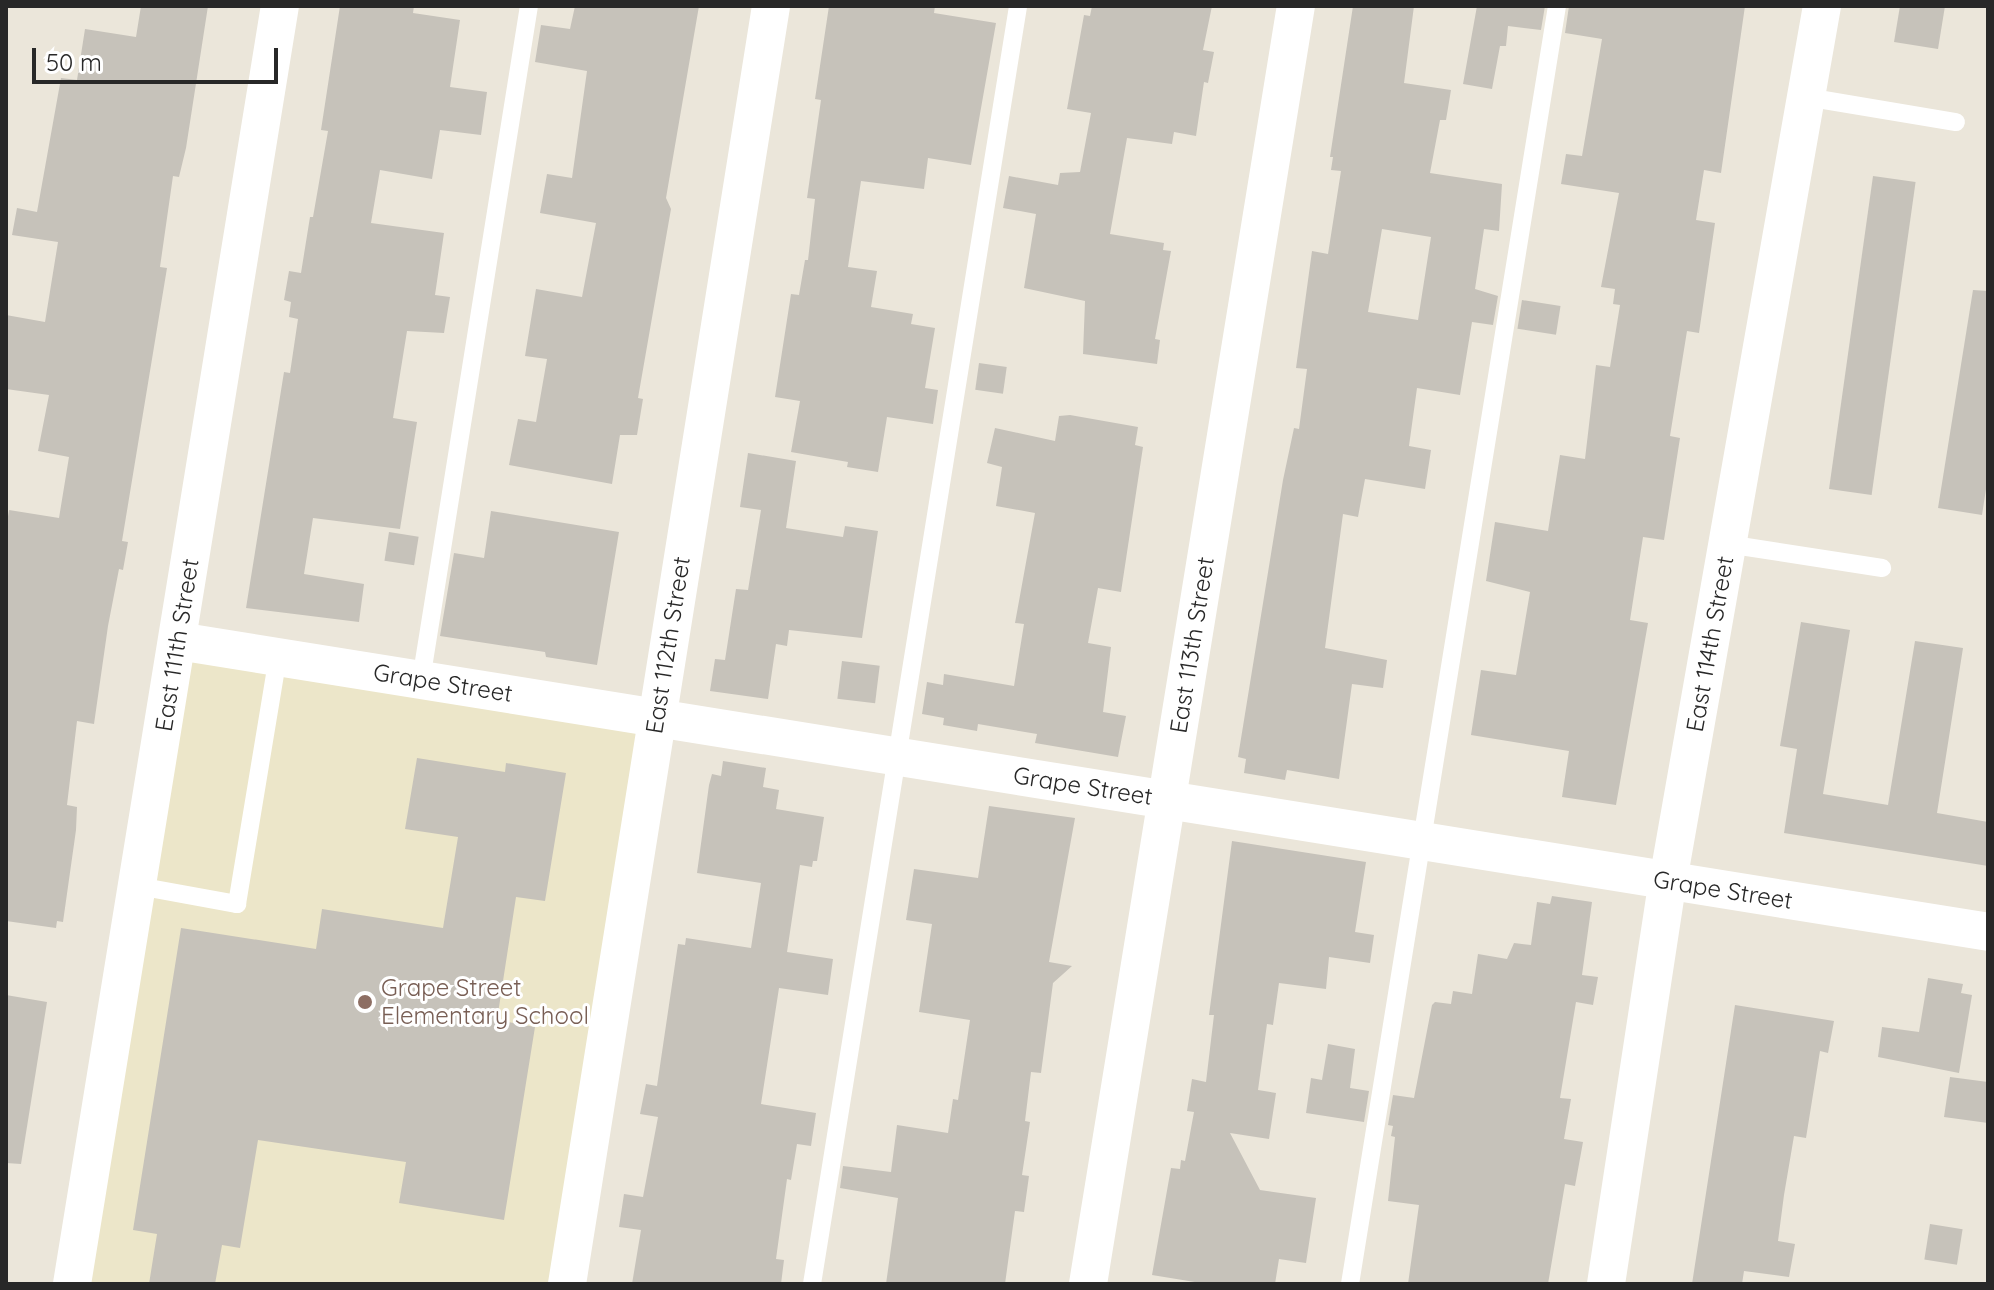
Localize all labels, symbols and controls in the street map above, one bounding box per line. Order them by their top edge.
scale bar [36,32,282,82]
text: 50 m [46,47,102,77]
street label: East 112th Street [640,554,696,736]
street label: East 114th Street [1680,554,1740,734]
street label: East 113th Street [1164,555,1220,735]
street label: East 111th Street [149,556,205,734]
street label: Grape Street [371,658,515,708]
street label: Grape Street [1011,761,1155,811]
street label: Grape Street [1651,865,1795,915]
place label: Grape Street Elementary School [381,974,589,1030]
marker: Grape Street Elementary School [356,993,374,1011]

